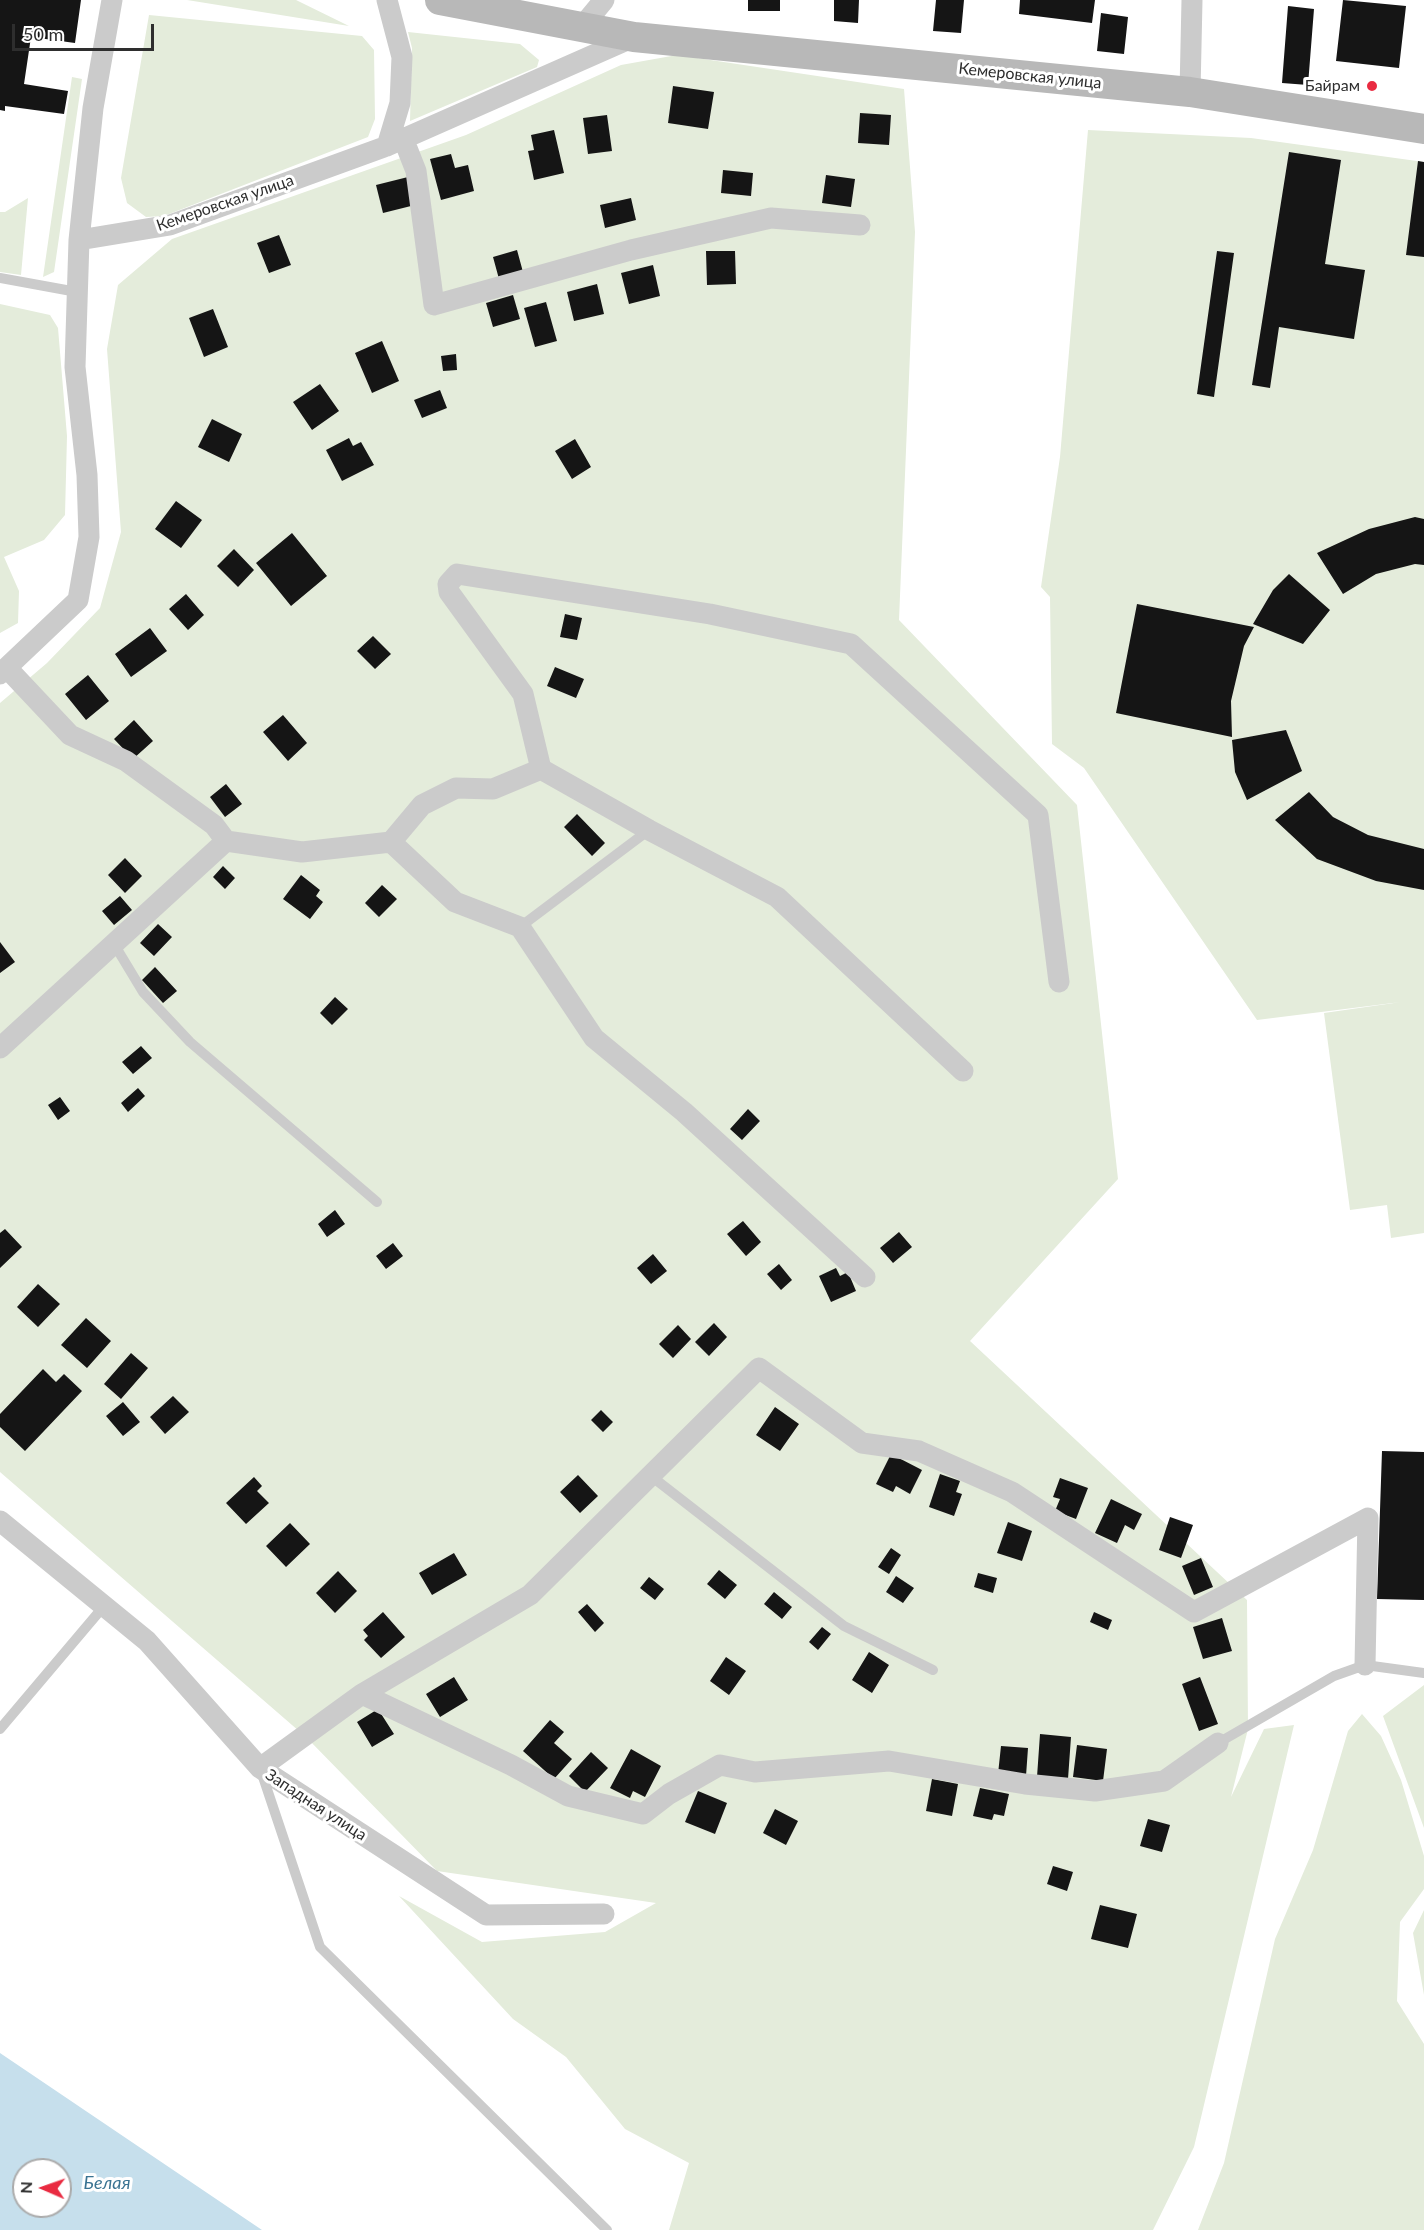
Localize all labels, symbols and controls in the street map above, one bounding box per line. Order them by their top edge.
scale bar [15,12,158,50]
text: 50 m [23,23,63,45]
street label: Кемеровская улица [957,59,1103,93]
place label: Байрам [1305,76,1360,96]
marker: Байрам [1365,79,1379,93]
street label: Кемеровская улица [154,171,296,235]
street label: Западная улица [262,1765,370,1845]
north arrow [12,2158,72,2218]
water label: Белая [84,2172,130,2194]
text: N [16,2181,35,2194]

